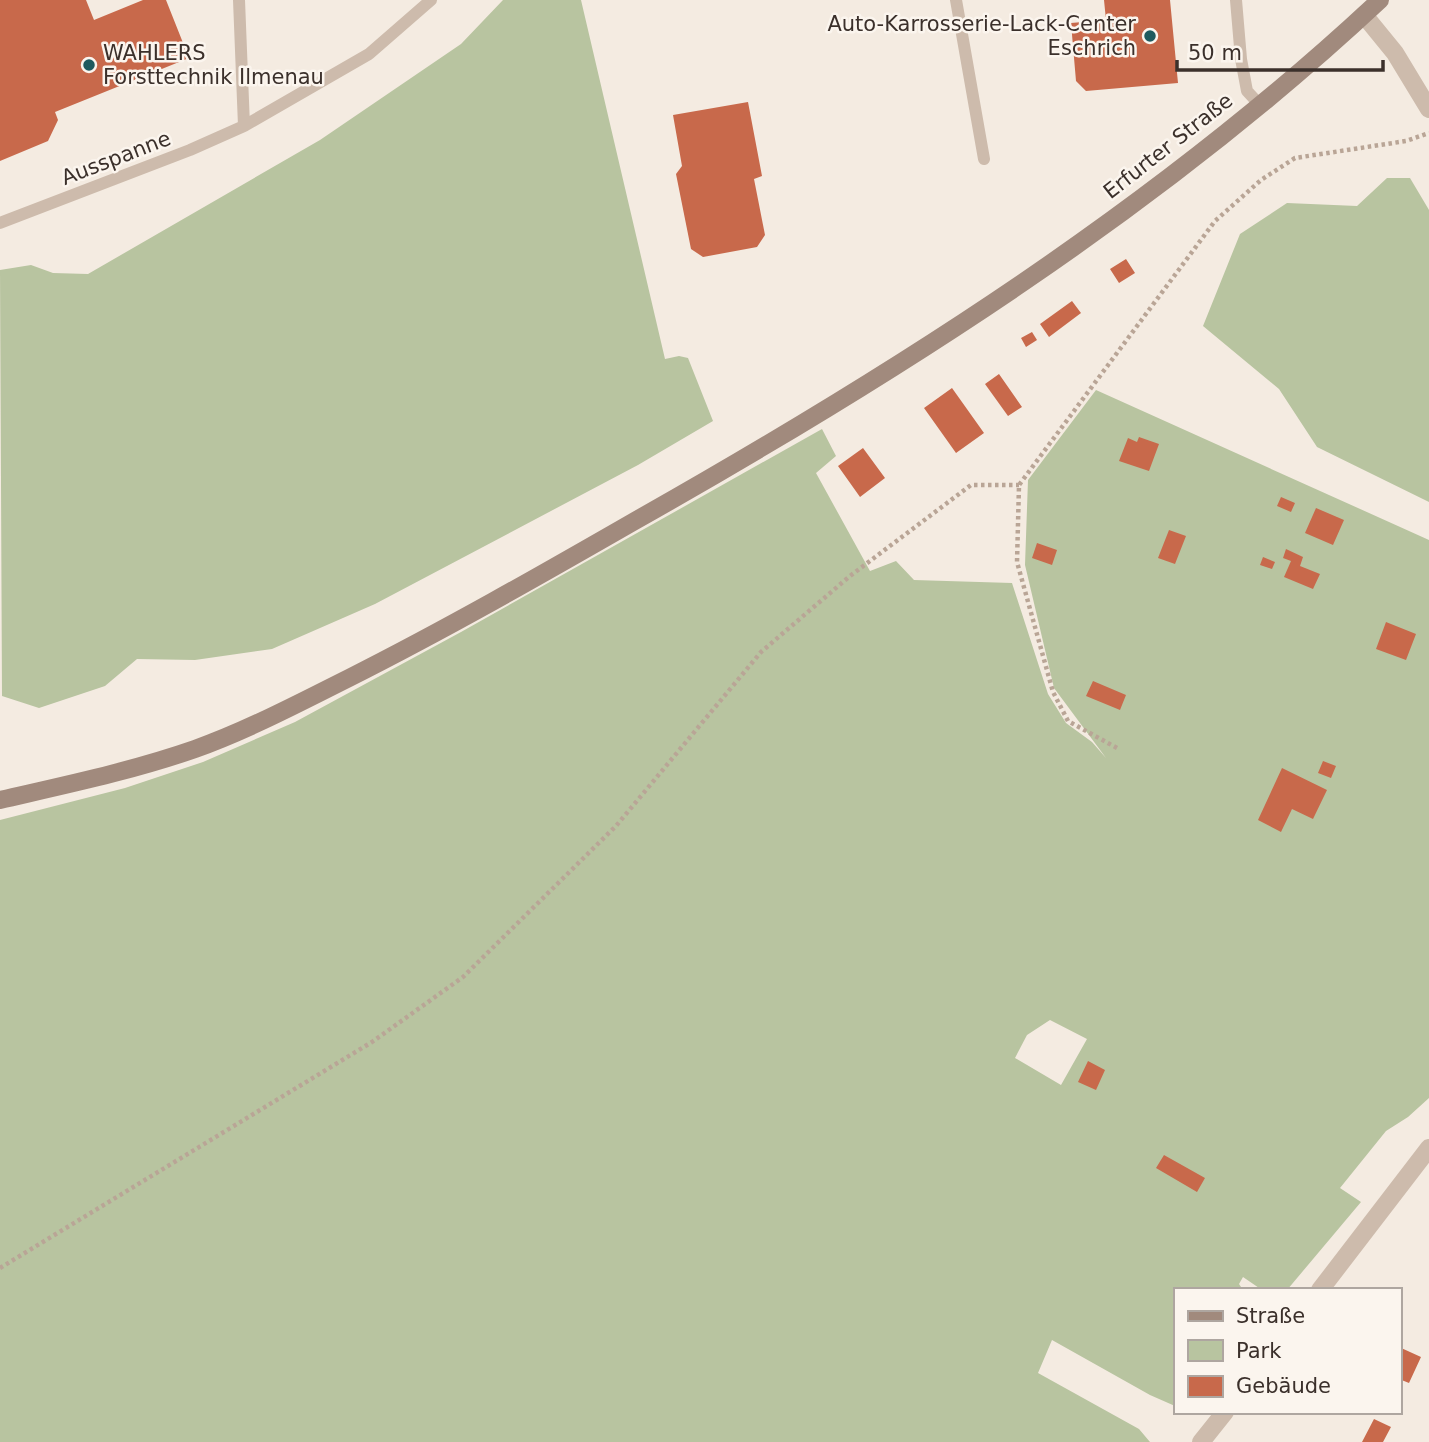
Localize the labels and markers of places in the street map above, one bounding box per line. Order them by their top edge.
place label: Auto-Karrosserie-Lack-Center Eschrich [827,12,1136,60]
marker: Auto-Karrosserie-Lack-Center Eschrich [1142,28,1158,44]
place label: WAHLERS Forsttechnik Ilmenau [103,41,324,89]
marker: WAHLERS Forsttechnik Ilmenau [81,57,97,73]

